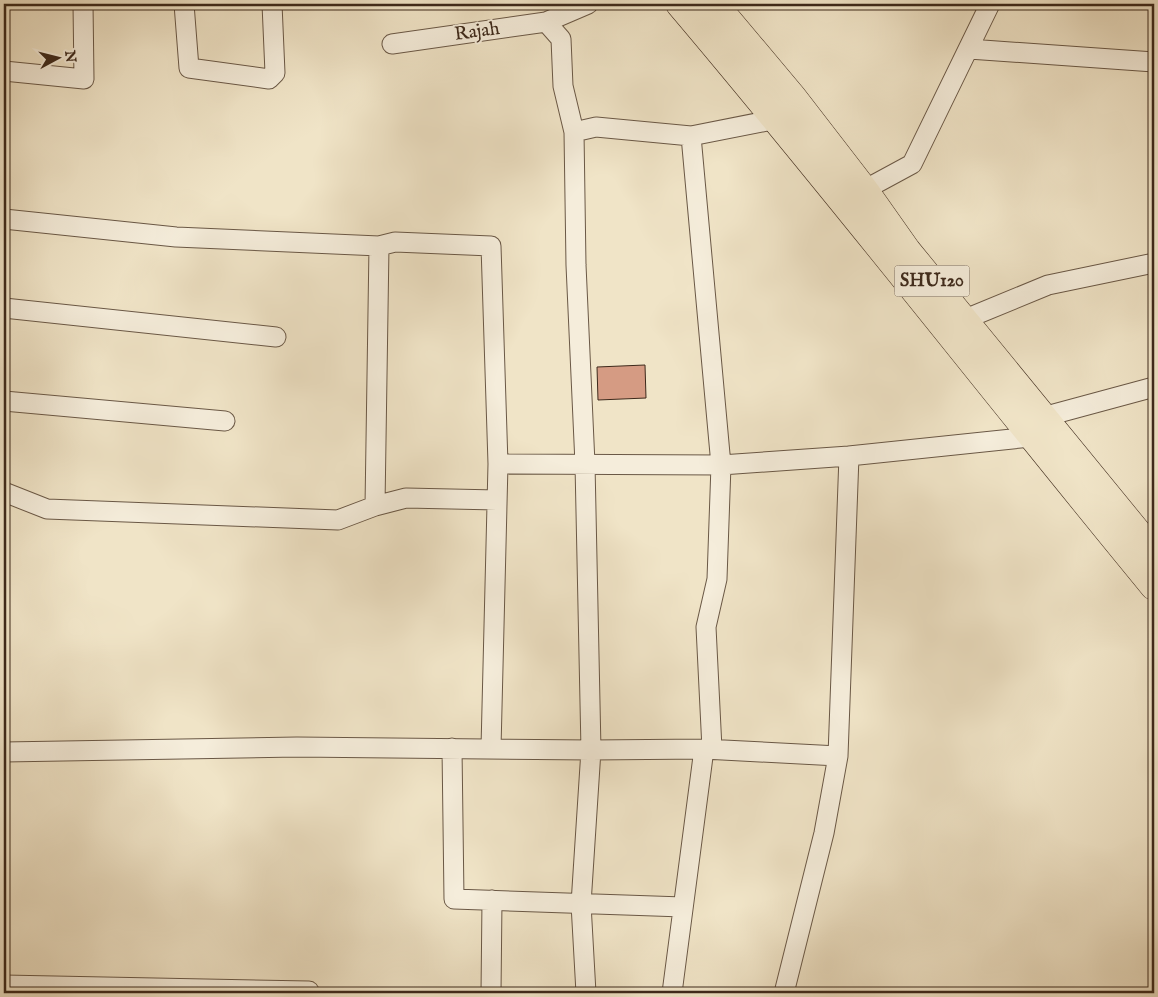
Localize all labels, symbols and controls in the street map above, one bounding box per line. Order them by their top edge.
street label: Rajah [453,17,501,47]
north arrow [32,32,82,82]
text: N [60,48,80,64]
road number: SHU120 [894,266,970,296]

